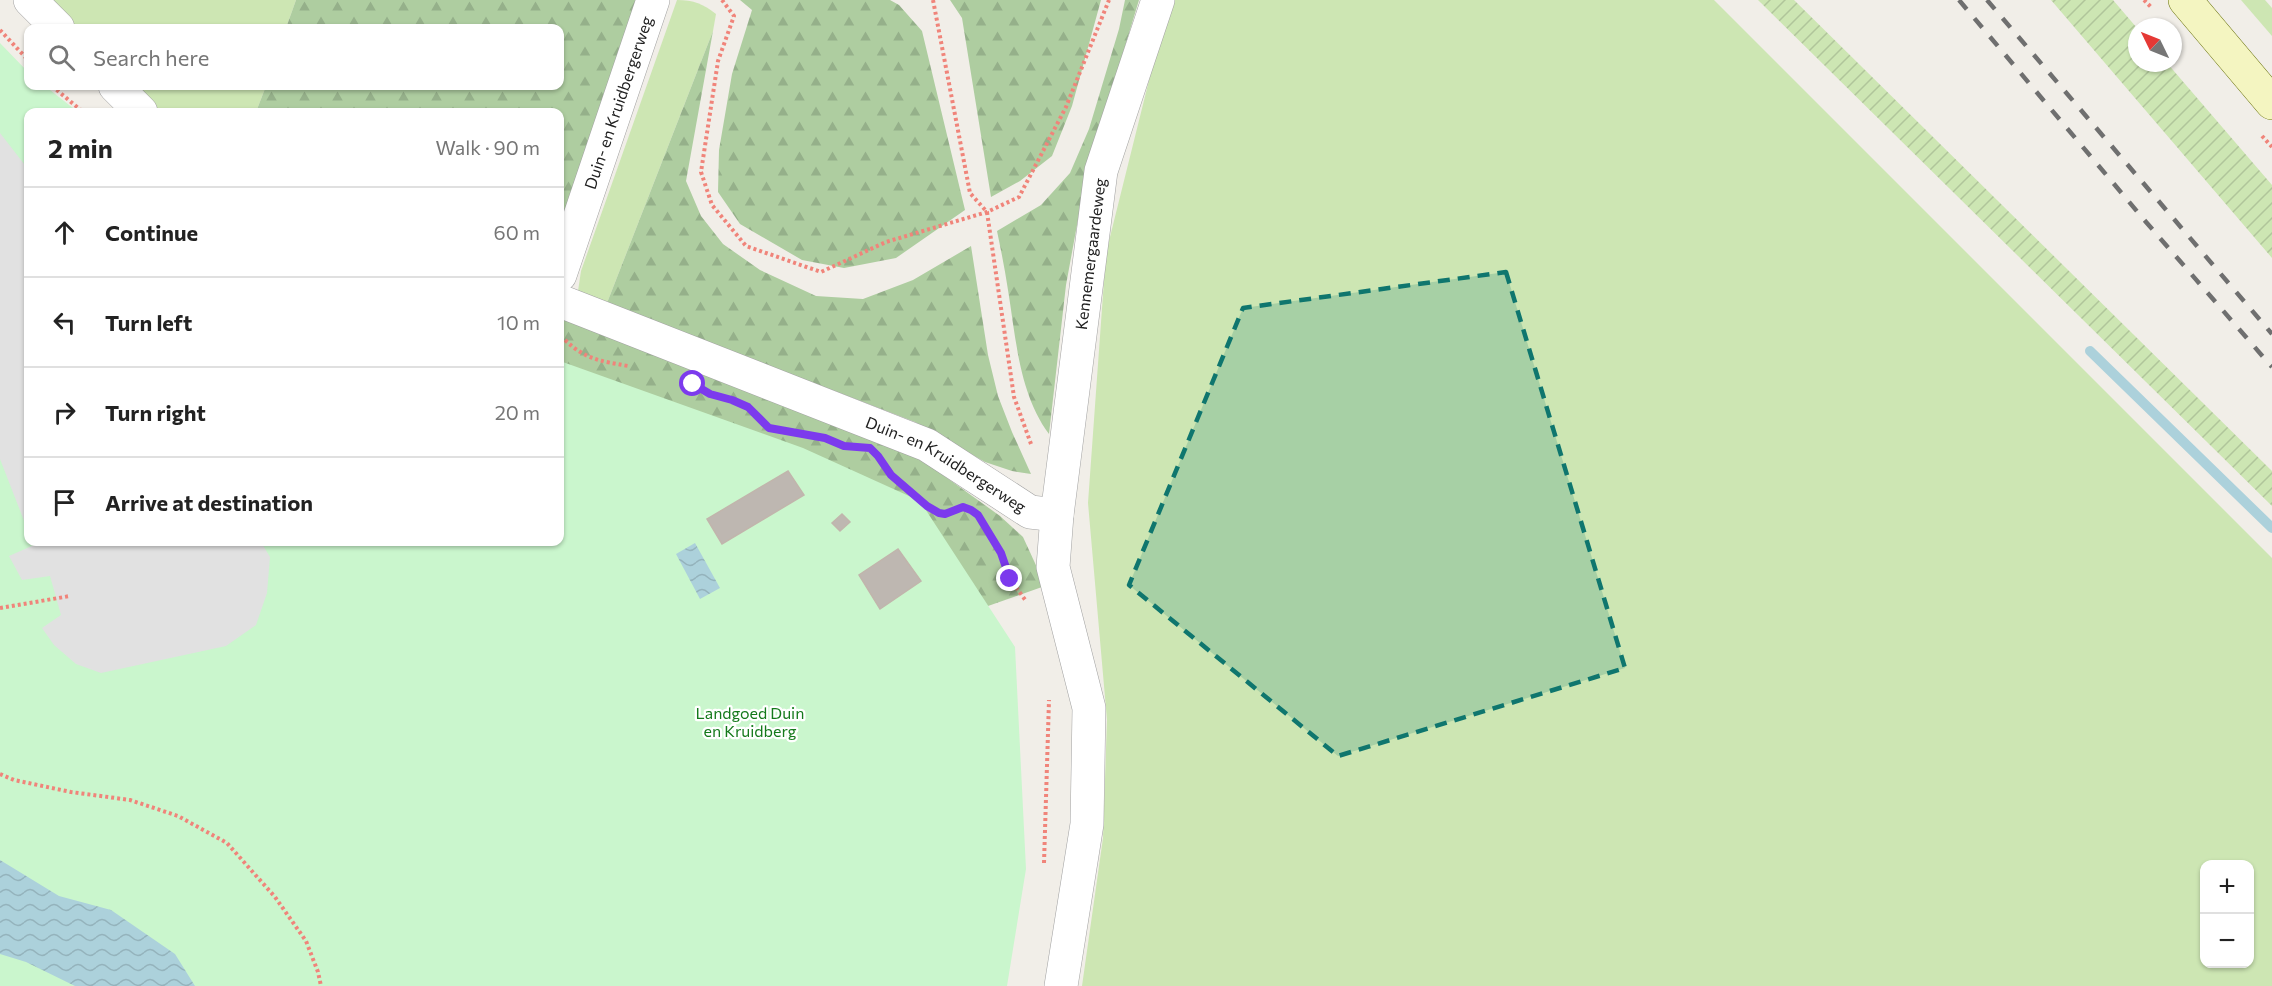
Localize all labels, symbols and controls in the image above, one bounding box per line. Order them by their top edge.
street label: Duin- en Kruidbergerweg [580,13,656,191]
north arrow [2128,18,2182,72]
search box [24,24,564,90]
icon: search [45,41,78,74]
text: Search here [93,44,209,71]
text: 2 min [48,132,113,163]
text: Walk · 90 m [435,135,540,159]
street label: Kennemergaardeweg [1071,177,1109,331]
icon: ahead [48,216,81,249]
text: Continue [105,219,198,246]
text: 60 m [494,220,540,244]
icon: left [48,306,81,339]
text: Turn left [105,309,192,336]
text: 10 m [497,310,540,334]
route start [679,370,705,396]
icon: right [48,396,81,429]
text: Turn right [105,399,206,426]
text: 20 m [495,400,540,424]
street label: Duin- en Kruidbergerweg [863,412,1030,516]
icon: arrive [48,486,81,519]
text: Arrive at destination [105,489,313,516]
route end [996,565,1022,591]
park label: Landgoed Duin en Kruidberg [696,703,804,740]
map controls [2200,860,2254,968]
button: + [2200,860,2254,914]
button: − [2200,914,2254,968]

